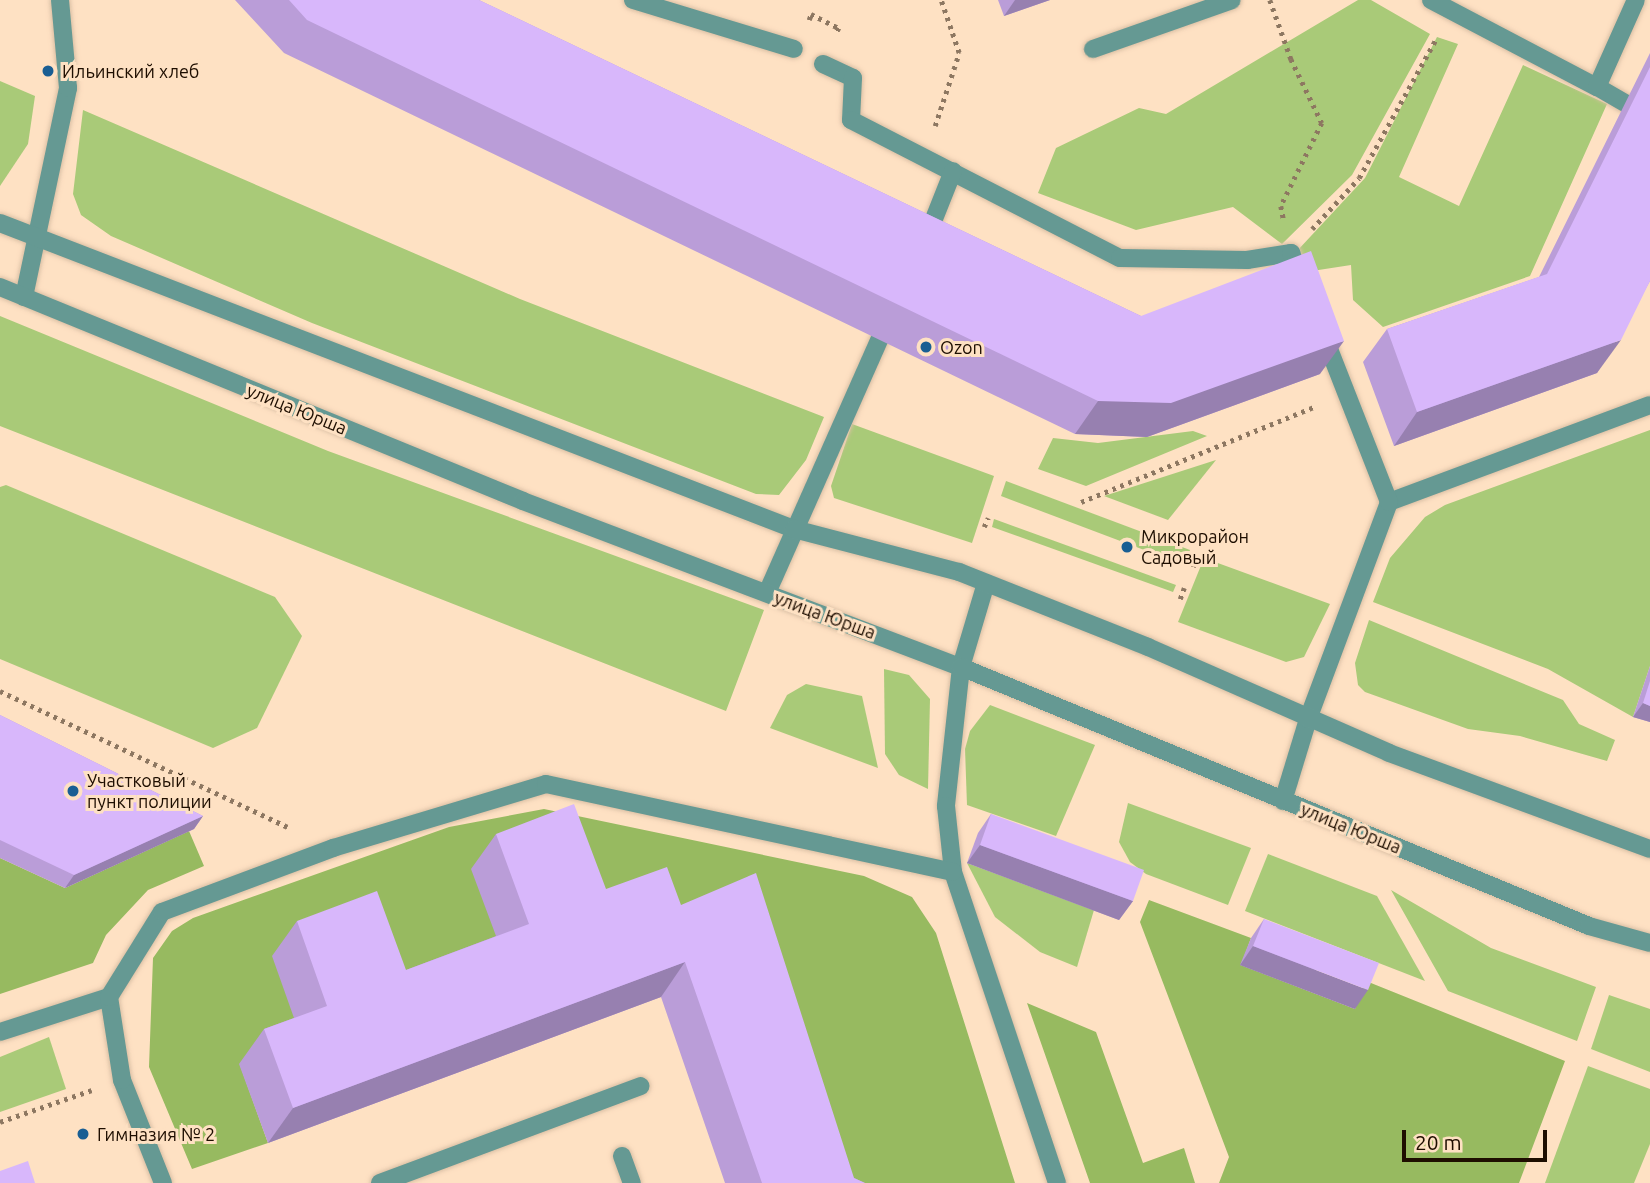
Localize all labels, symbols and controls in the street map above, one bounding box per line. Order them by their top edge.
place label: Ильинский хлеб [62,60,199,82]
marker: Ильинский хлеб [40,63,56,79]
place label: Ozon [940,336,983,358]
marker: Ozon [918,339,934,355]
street label: улица Юрша [244,379,350,439]
place label: Микрорайон Садовый [1141,526,1249,568]
marker: Микрорайон Садовый [1119,539,1135,555]
street label: улица Юрша [771,587,879,643]
place label: Участковый пункт полиции [87,770,212,812]
marker: Участковый пункт полиции [65,783,81,799]
street label: улица Юрша [1298,798,1404,858]
scale bar [1405,1116,1550,1160]
place label: Гимназия № 2 [97,1123,215,1145]
marker: Гимназия № 2 [75,1126,91,1142]
text: 20 m [1415,1130,1462,1154]

